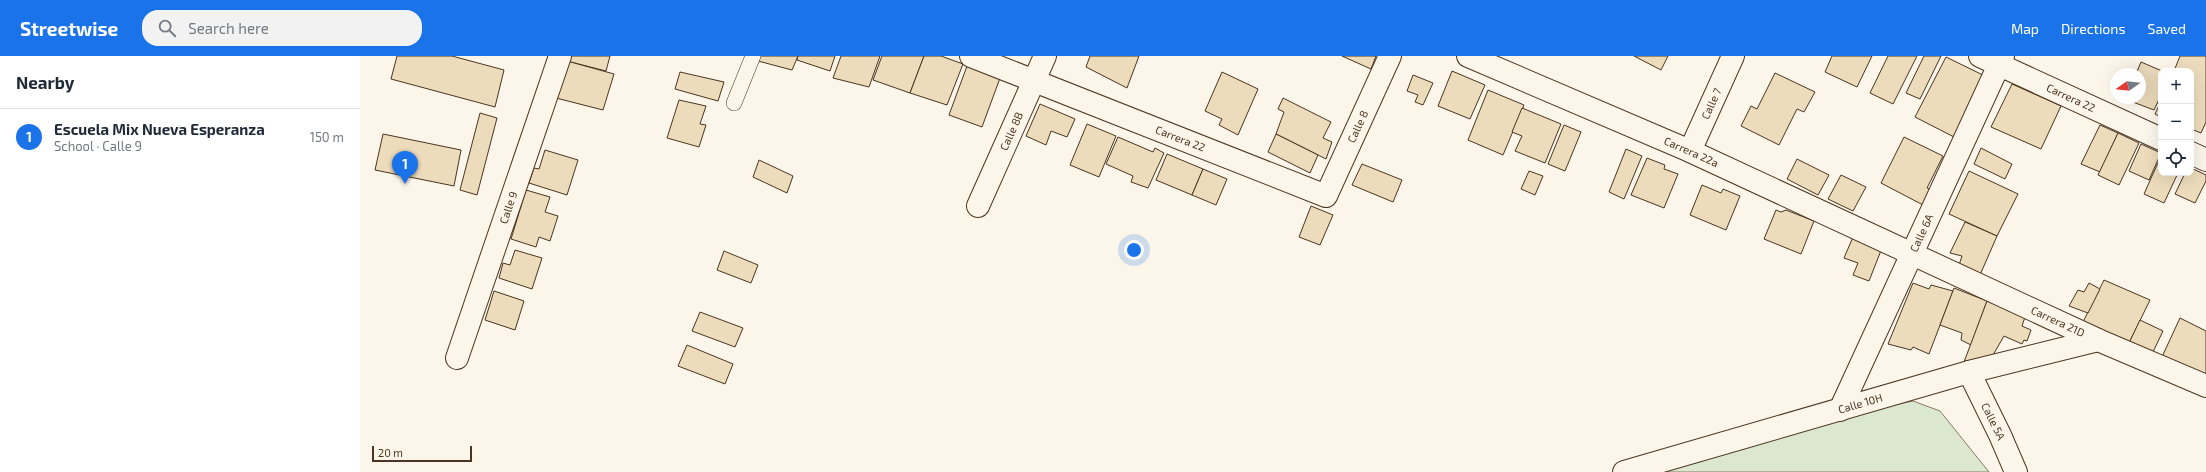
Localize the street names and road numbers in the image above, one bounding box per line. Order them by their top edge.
street label: Carrera 22 [2045,80,2098,114]
street label: Calle 7 [1698,85,1724,121]
street label: Calle 8 [1344,108,1370,144]
street label: Calle 8B [997,109,1025,152]
street label: Carrera 22 [1154,122,1207,154]
street label: Carrera 22a [1662,134,1721,169]
street label: Calle 9 [496,189,519,225]
street label: Calle 6A [1907,211,1936,254]
street label: Carrera 21D [2029,303,2087,339]
street label: Calle 10H [1836,390,1884,416]
street label: Calle 5A [1979,400,2008,442]

